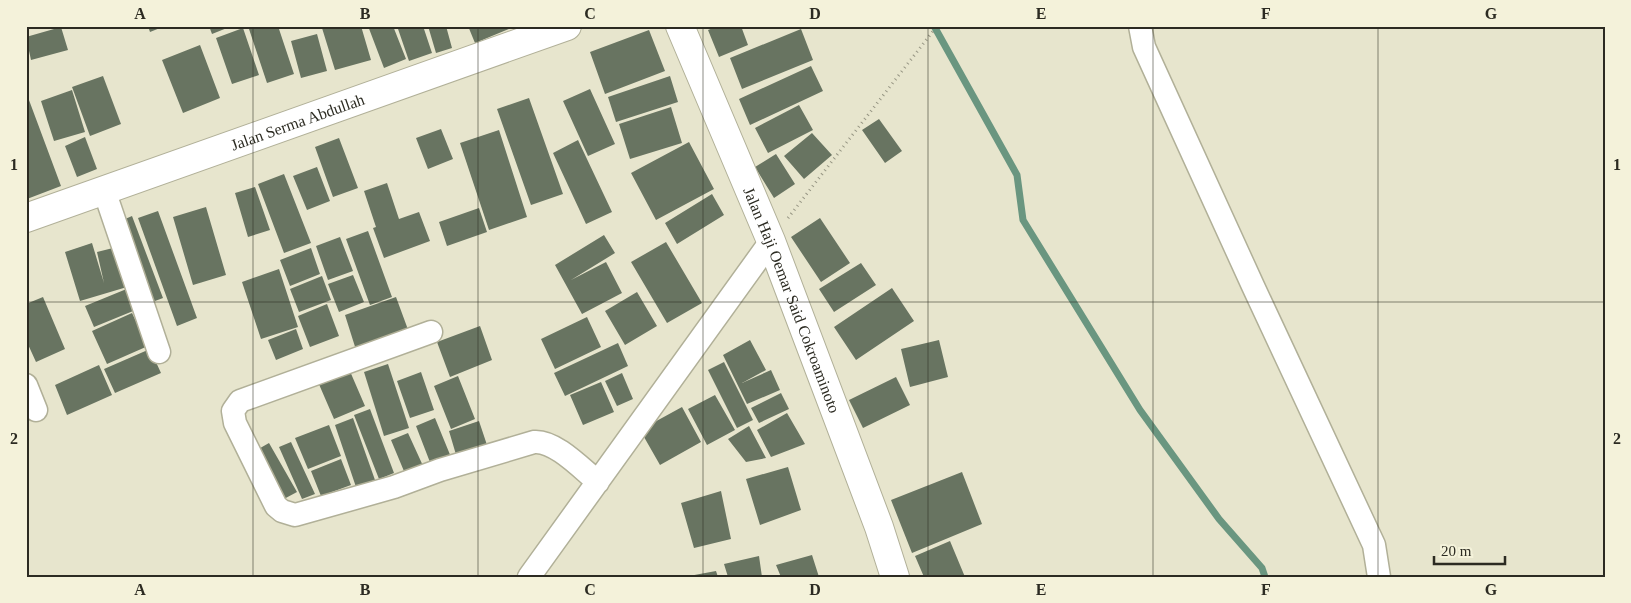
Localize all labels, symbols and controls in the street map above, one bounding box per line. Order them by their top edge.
text: A [134,5,146,22]
text: B [360,5,371,22]
text: C [584,5,596,22]
text: D [809,5,821,22]
text: E [1036,5,1046,22]
text: F [1261,5,1271,22]
text: G [1485,5,1498,22]
street label: Jalan Serma Abdullah [228,90,366,153]
text: 1 [10,156,18,173]
text: 1 [1613,156,1621,173]
street label: Jalan Haji Oemar Said Cokroaminoto [741,184,844,415]
text: 2 [10,430,18,447]
text: 2 [1613,430,1621,447]
scale bar [1434,533,1505,565]
text: 20 m [1441,543,1472,559]
text: A [134,581,146,598]
text: B [360,581,371,598]
text: C [584,581,596,598]
text: D [809,581,821,598]
text: E [1036,581,1046,598]
text: F [1261,581,1271,598]
text: G [1485,581,1498,598]

